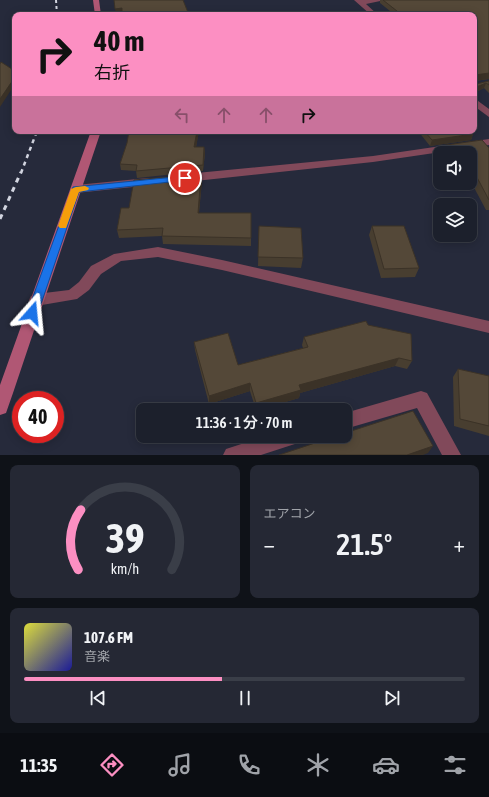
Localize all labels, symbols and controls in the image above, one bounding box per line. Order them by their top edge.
text: 40 m [94,25,144,57]
icon: right [28,28,80,80]
text: 右折 [94,62,130,83]
icon: left [171,104,193,126]
icon: ahead [213,104,235,126]
icon: ahead [255,104,277,126]
icon: right [297,104,319,126]
map controls [433,146,477,242]
button: sound [433,146,477,190]
pin [168,161,202,195]
icon: arrive [174,167,196,189]
button: layers [433,198,477,242]
position arrow [11,292,53,334]
speed limit sign: 40 [12,391,64,443]
text: 11:36 · 1 分 · 70 m [196,414,292,431]
text: エアコン [264,506,316,521]
text: 39 [105,513,144,561]
text: 21.5° [336,527,392,561]
text: − [264,531,275,557]
text: + [454,531,465,557]
text: km/h [111,560,139,576]
text: 107.6 FM [84,629,133,646]
text: 音楽 [84,649,110,664]
icon: previous [87,687,109,709]
icon: pause [234,687,256,709]
icon: next [381,687,403,709]
icon: directions [98,751,126,779]
icon: music [166,751,194,779]
icon: phone [235,751,263,779]
icon: climate [304,751,332,779]
icon: car [372,751,400,779]
icon: filters [441,751,469,779]
text: 11:35 [20,755,57,776]

